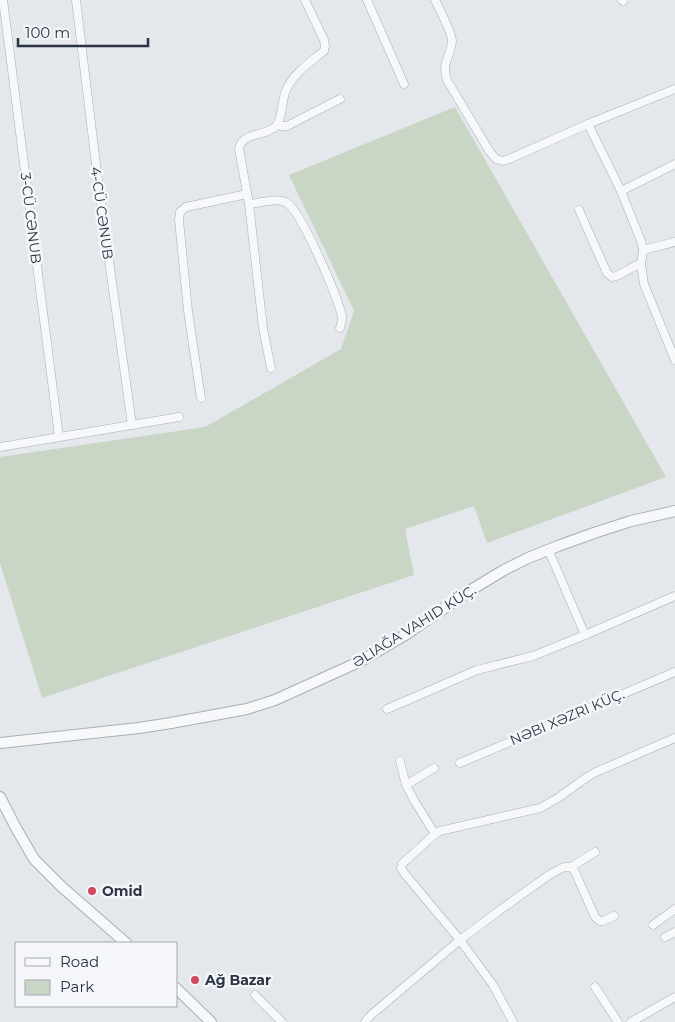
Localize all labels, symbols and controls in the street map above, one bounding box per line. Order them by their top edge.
scale bar [18,15,148,47]
text: 100 m [25,23,70,42]
street label: 4-CÜ CƏNUB [87,165,117,261]
street label: 3-CÜ CƏNUB [16,171,46,265]
street label: ƏLIAĞA VAHID KÜÇ. [349,581,479,671]
street label: NƏBI XƏZRI KÜÇ. [507,685,627,749]
place label: Omid [102,882,142,900]
marker: Omid [86,885,98,897]
legend [15,942,178,1007]
text: Road [60,952,99,971]
place label: Ağ Bazar [204,971,271,989]
marker: Ağ Bazar [189,974,201,986]
text: Park [60,977,94,996]

